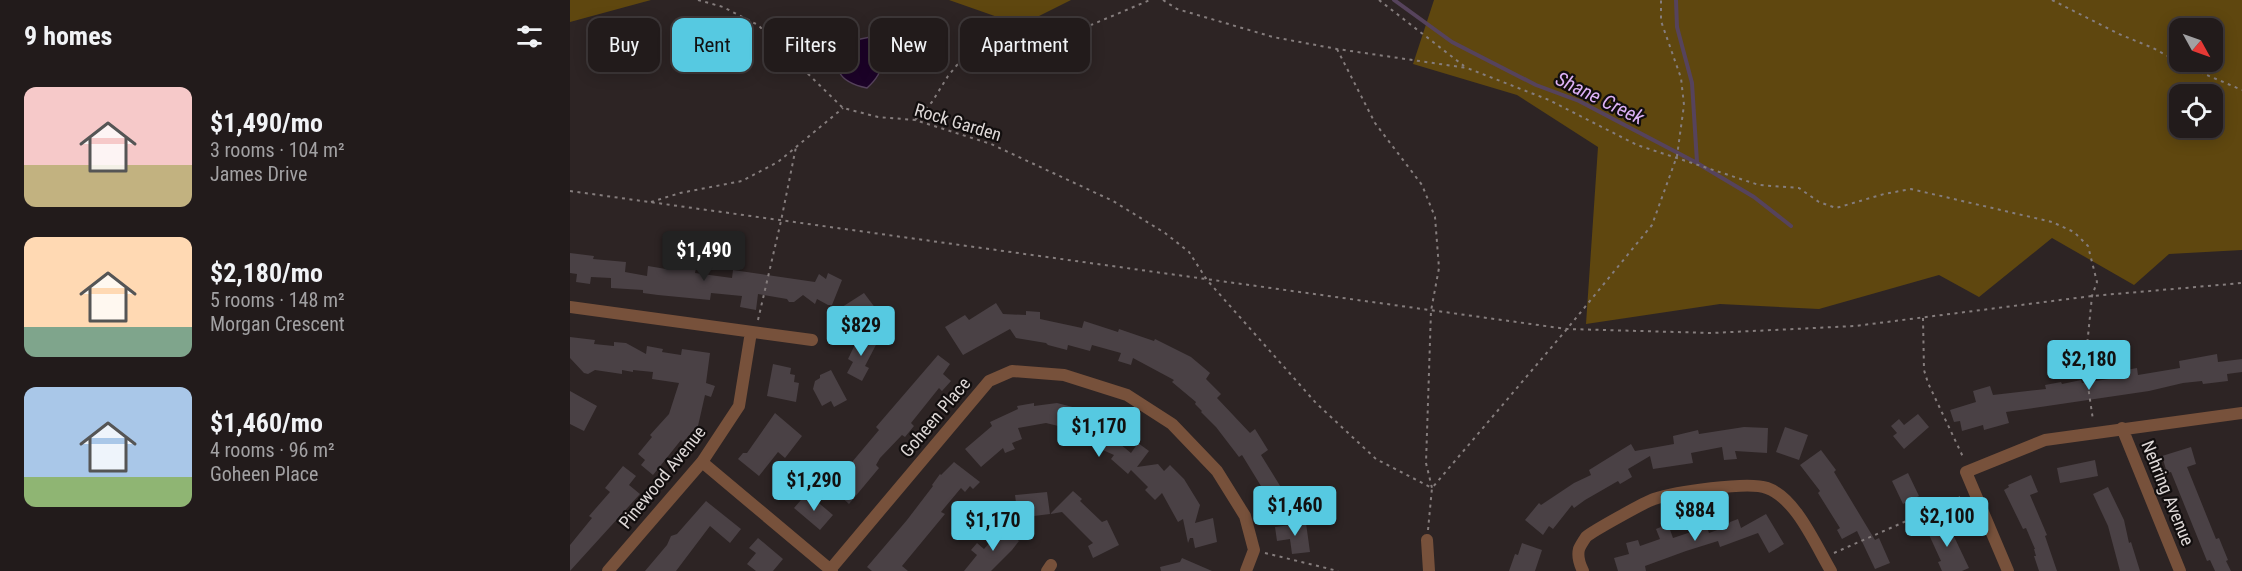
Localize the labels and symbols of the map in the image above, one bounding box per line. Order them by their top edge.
north arrow [2169,18,2223,72]
water label: Shane Creek [1552,66,1649,130]
street label: Rock Garden [912,99,1004,145]
pin: $1,490 [655,231,753,282]
pin: $829 [825,306,897,357]
pin: $2,180 [2040,340,2138,391]
street label: Goheen Place [896,373,974,461]
pin: $1,170 [1050,407,1148,458]
street label: Pinewood Avenue [614,421,710,533]
street label: Nehring Avenue [2137,437,2199,549]
pin: $1,290 [765,461,863,512]
pin: $1,460 [1246,486,1344,537]
pin: $884 [1659,491,1731,542]
pin: $2,100 [1898,497,1996,548]
pin: $1,170 [944,501,1042,552]

